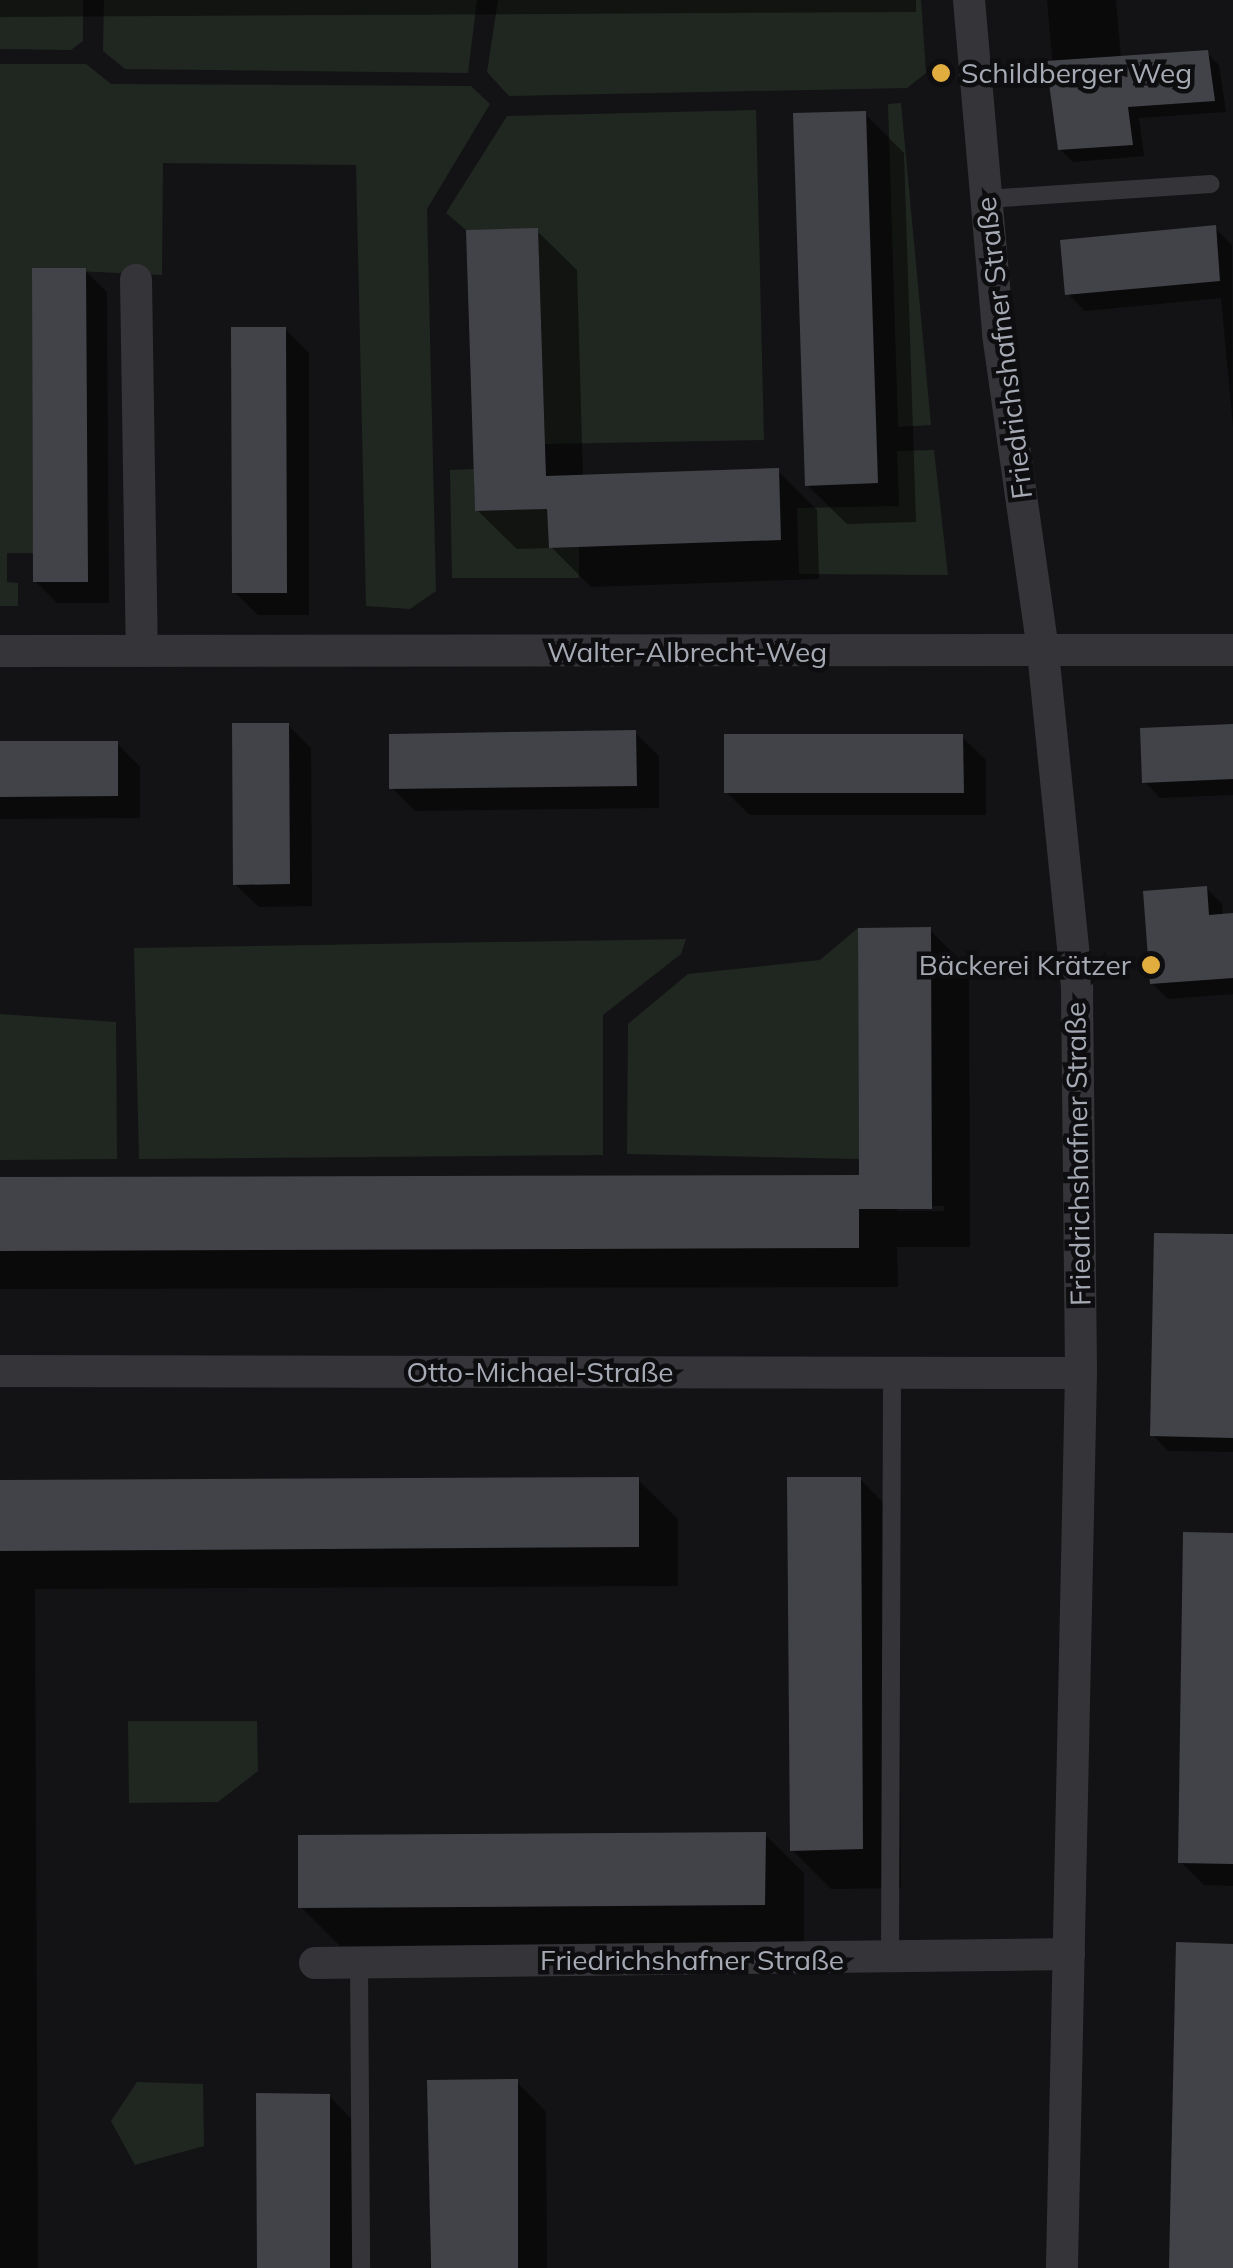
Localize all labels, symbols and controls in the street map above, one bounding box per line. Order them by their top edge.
place label: Schildberger Weg [961,56,1192,90]
marker: Schildberger Weg [930,62,952,84]
street label: Friedrichshafner Straße [969,195,1039,501]
street label: Walter-Albrecht-Weg [547,635,827,669]
place label: Bäckerei Krätzer [919,948,1131,982]
marker: Bäckerei Krätzer [1140,954,1162,976]
street label: Friedrichshafner Straße [1059,1002,1097,1306]
street label: Otto-Michael-Straße [406,1355,674,1389]
street label: Friedrichshafner Straße [540,1943,844,1977]

